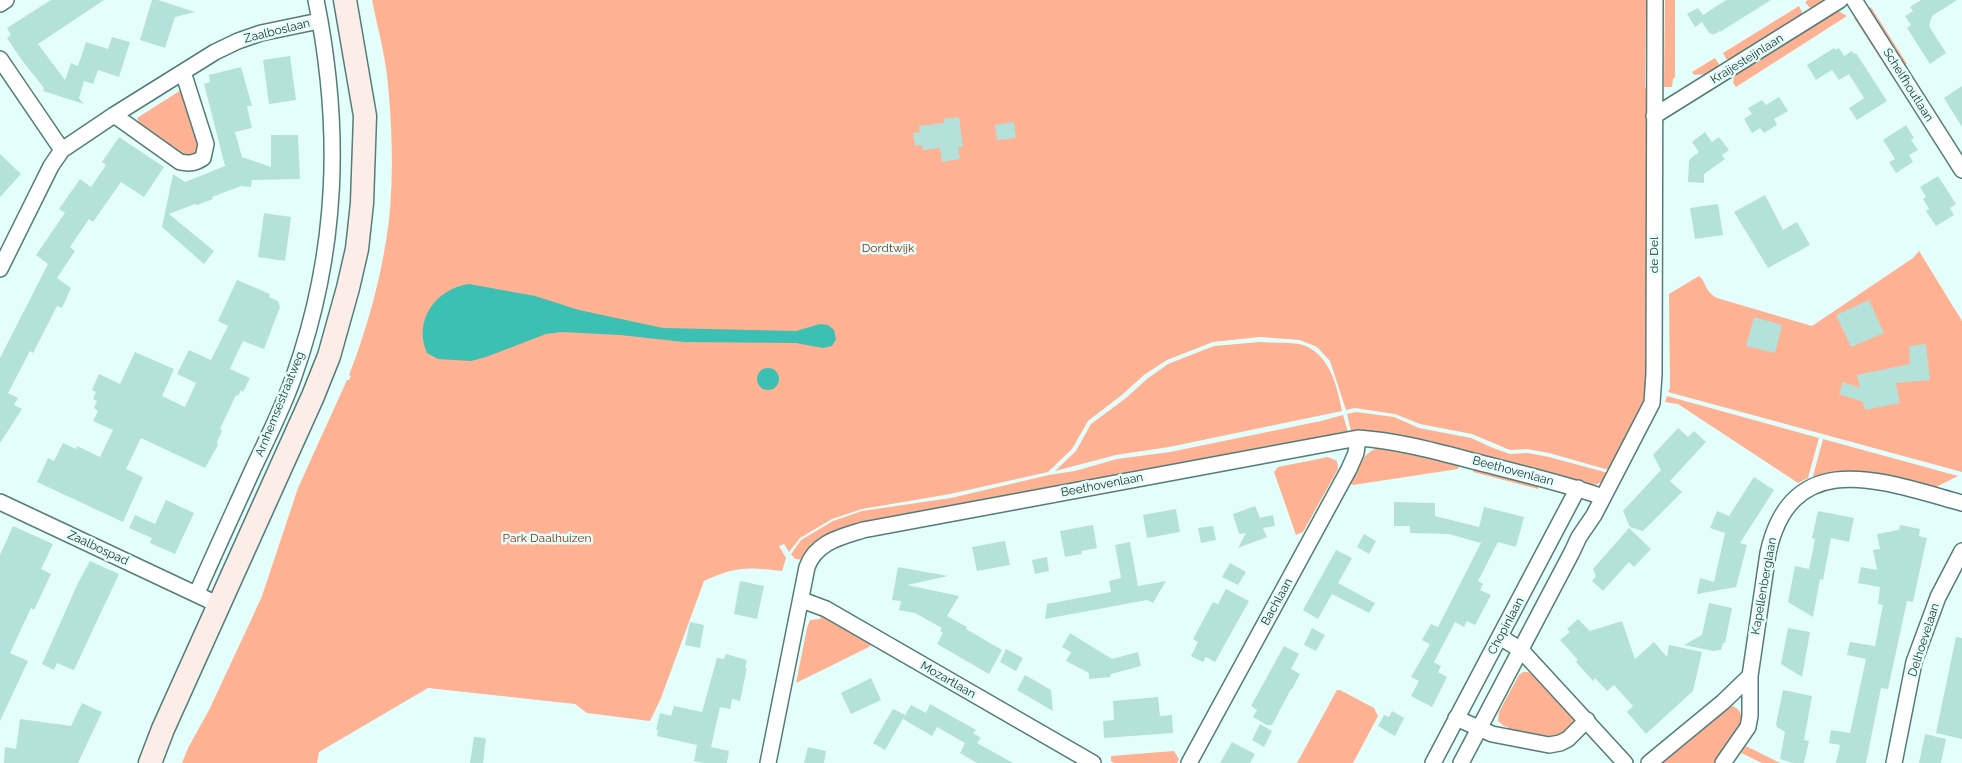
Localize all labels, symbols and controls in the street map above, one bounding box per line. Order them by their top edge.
street label: Zaalboslaan [242,16,312,46]
street label: Kraijesteijnlaan [1708,31,1786,87]
street label: Schelfhoutlaan [1880,46,1936,124]
street label: de Del [1647,237,1661,273]
park label: Dordtwijk [862,241,914,255]
street label: Arnhemsestraatweg [252,349,308,459]
street label: Beethovenlaan [1471,453,1555,489]
street label: Beethovenlaan [1060,470,1144,500]
street label: Zaalbospad [65,528,131,568]
park label: Park Daalhuizen [503,531,591,545]
street label: Kapellenberglaan [1748,536,1780,636]
street label: Bachlaan [1258,576,1296,628]
street label: Chopinlaan [1485,595,1527,657]
street label: Delhoevelaan [1905,601,1943,679]
street label: Mozartlaan [918,658,978,702]

